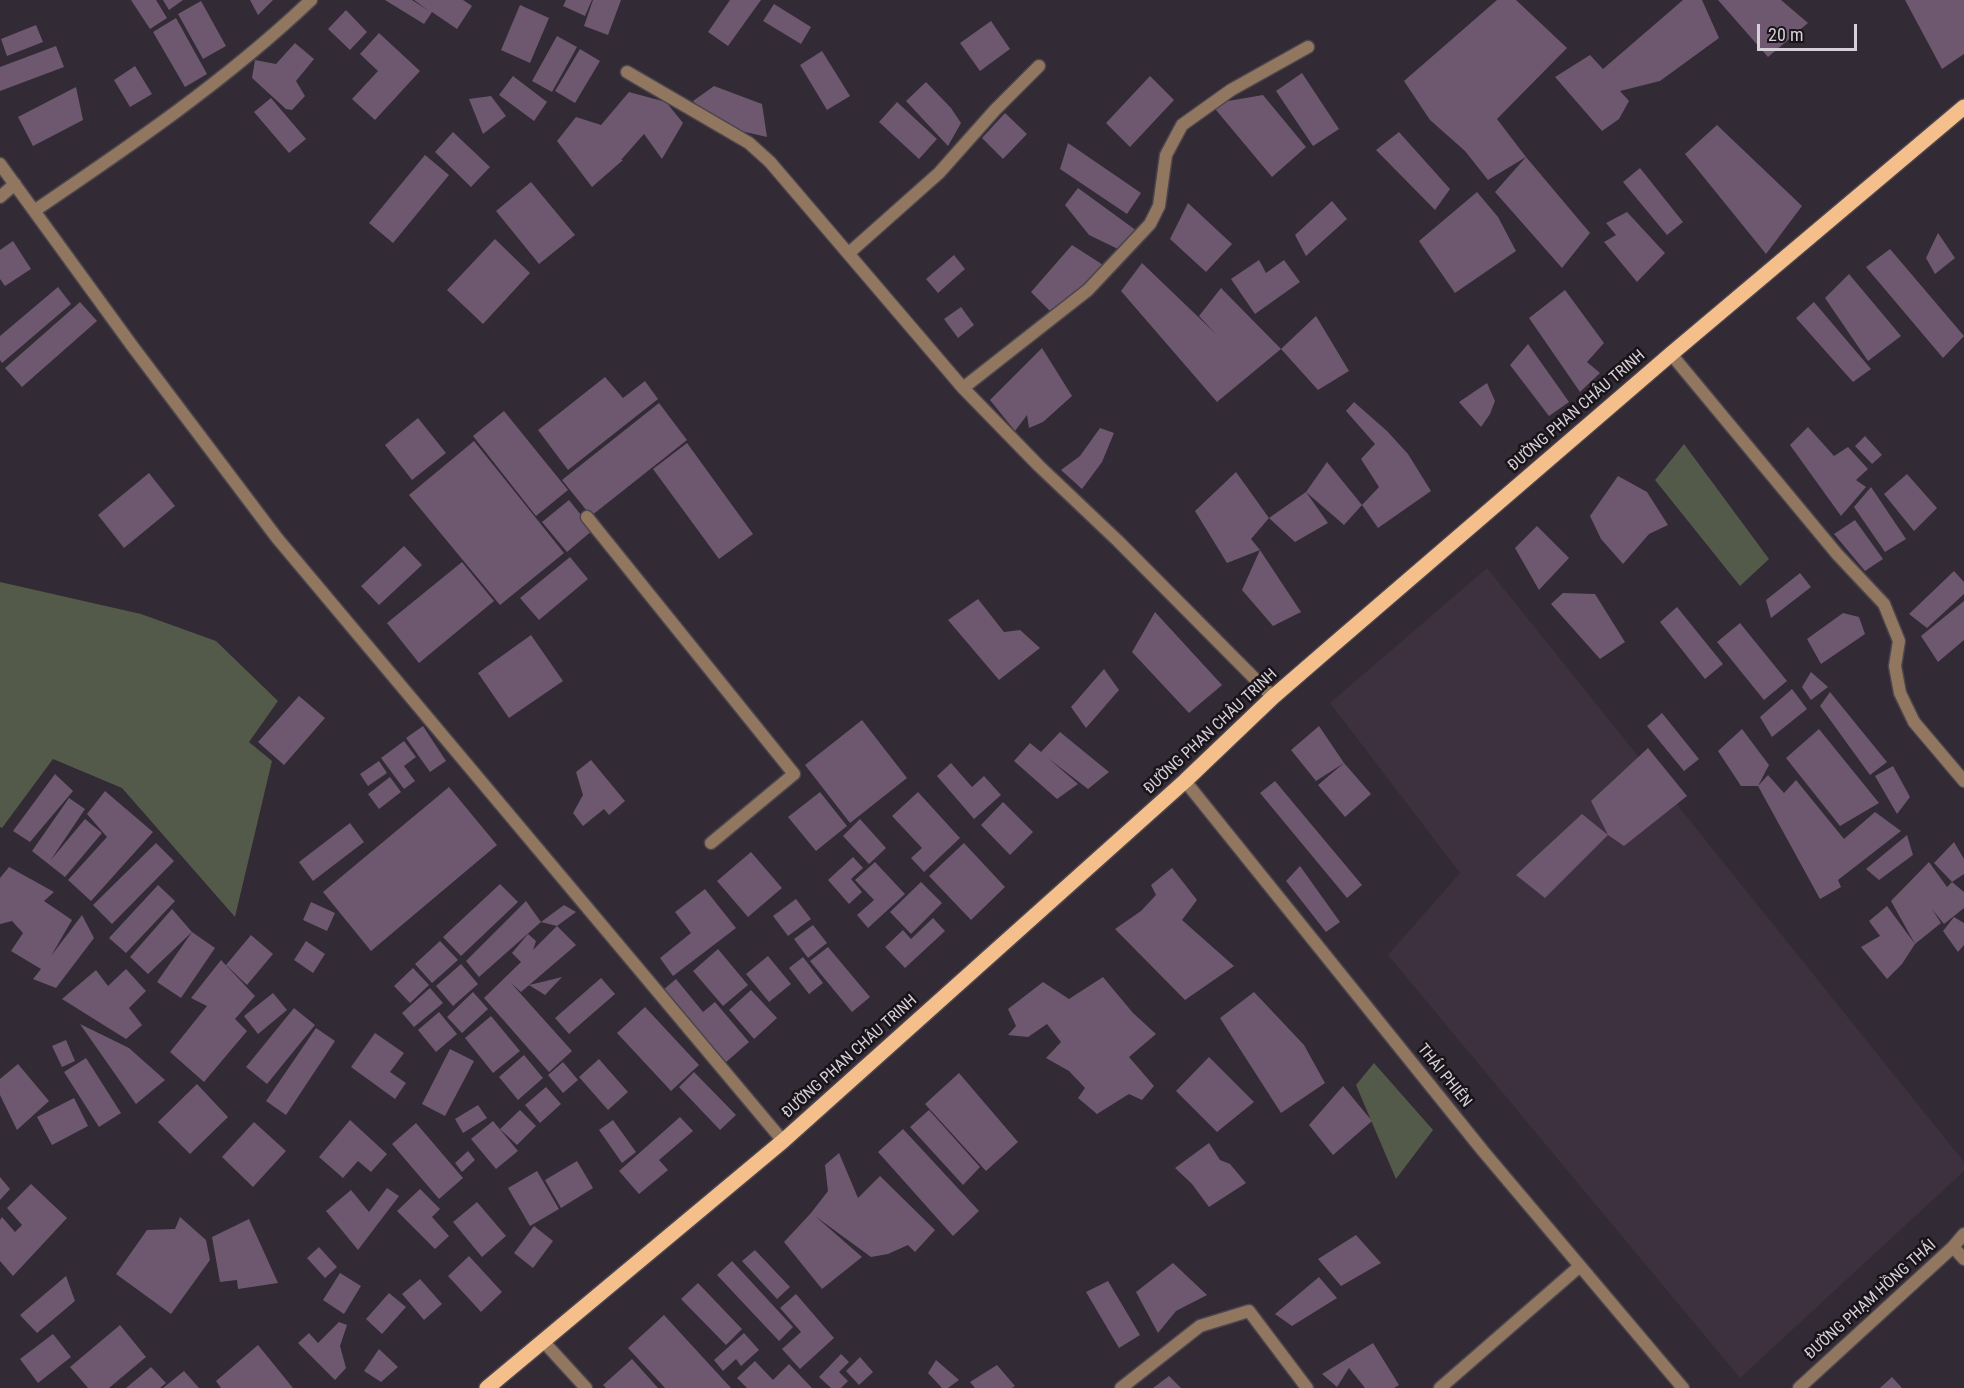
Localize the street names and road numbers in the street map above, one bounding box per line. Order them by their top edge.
street label: ĐƯỜNG PHAN CHÂU TRINH [1505,346,1649,476]
street label: ĐƯỜNG PHAN CHÂU TRINH [1140,665,1282,799]
street label: ĐƯỜNG PHAN CHÂU TRINH [779,991,921,1123]
street label: THÁI PHIÊN [1413,1040,1475,1112]
street label: ĐƯỜNG PHẠM HỒNG THÁI [1802,1236,1940,1364]

